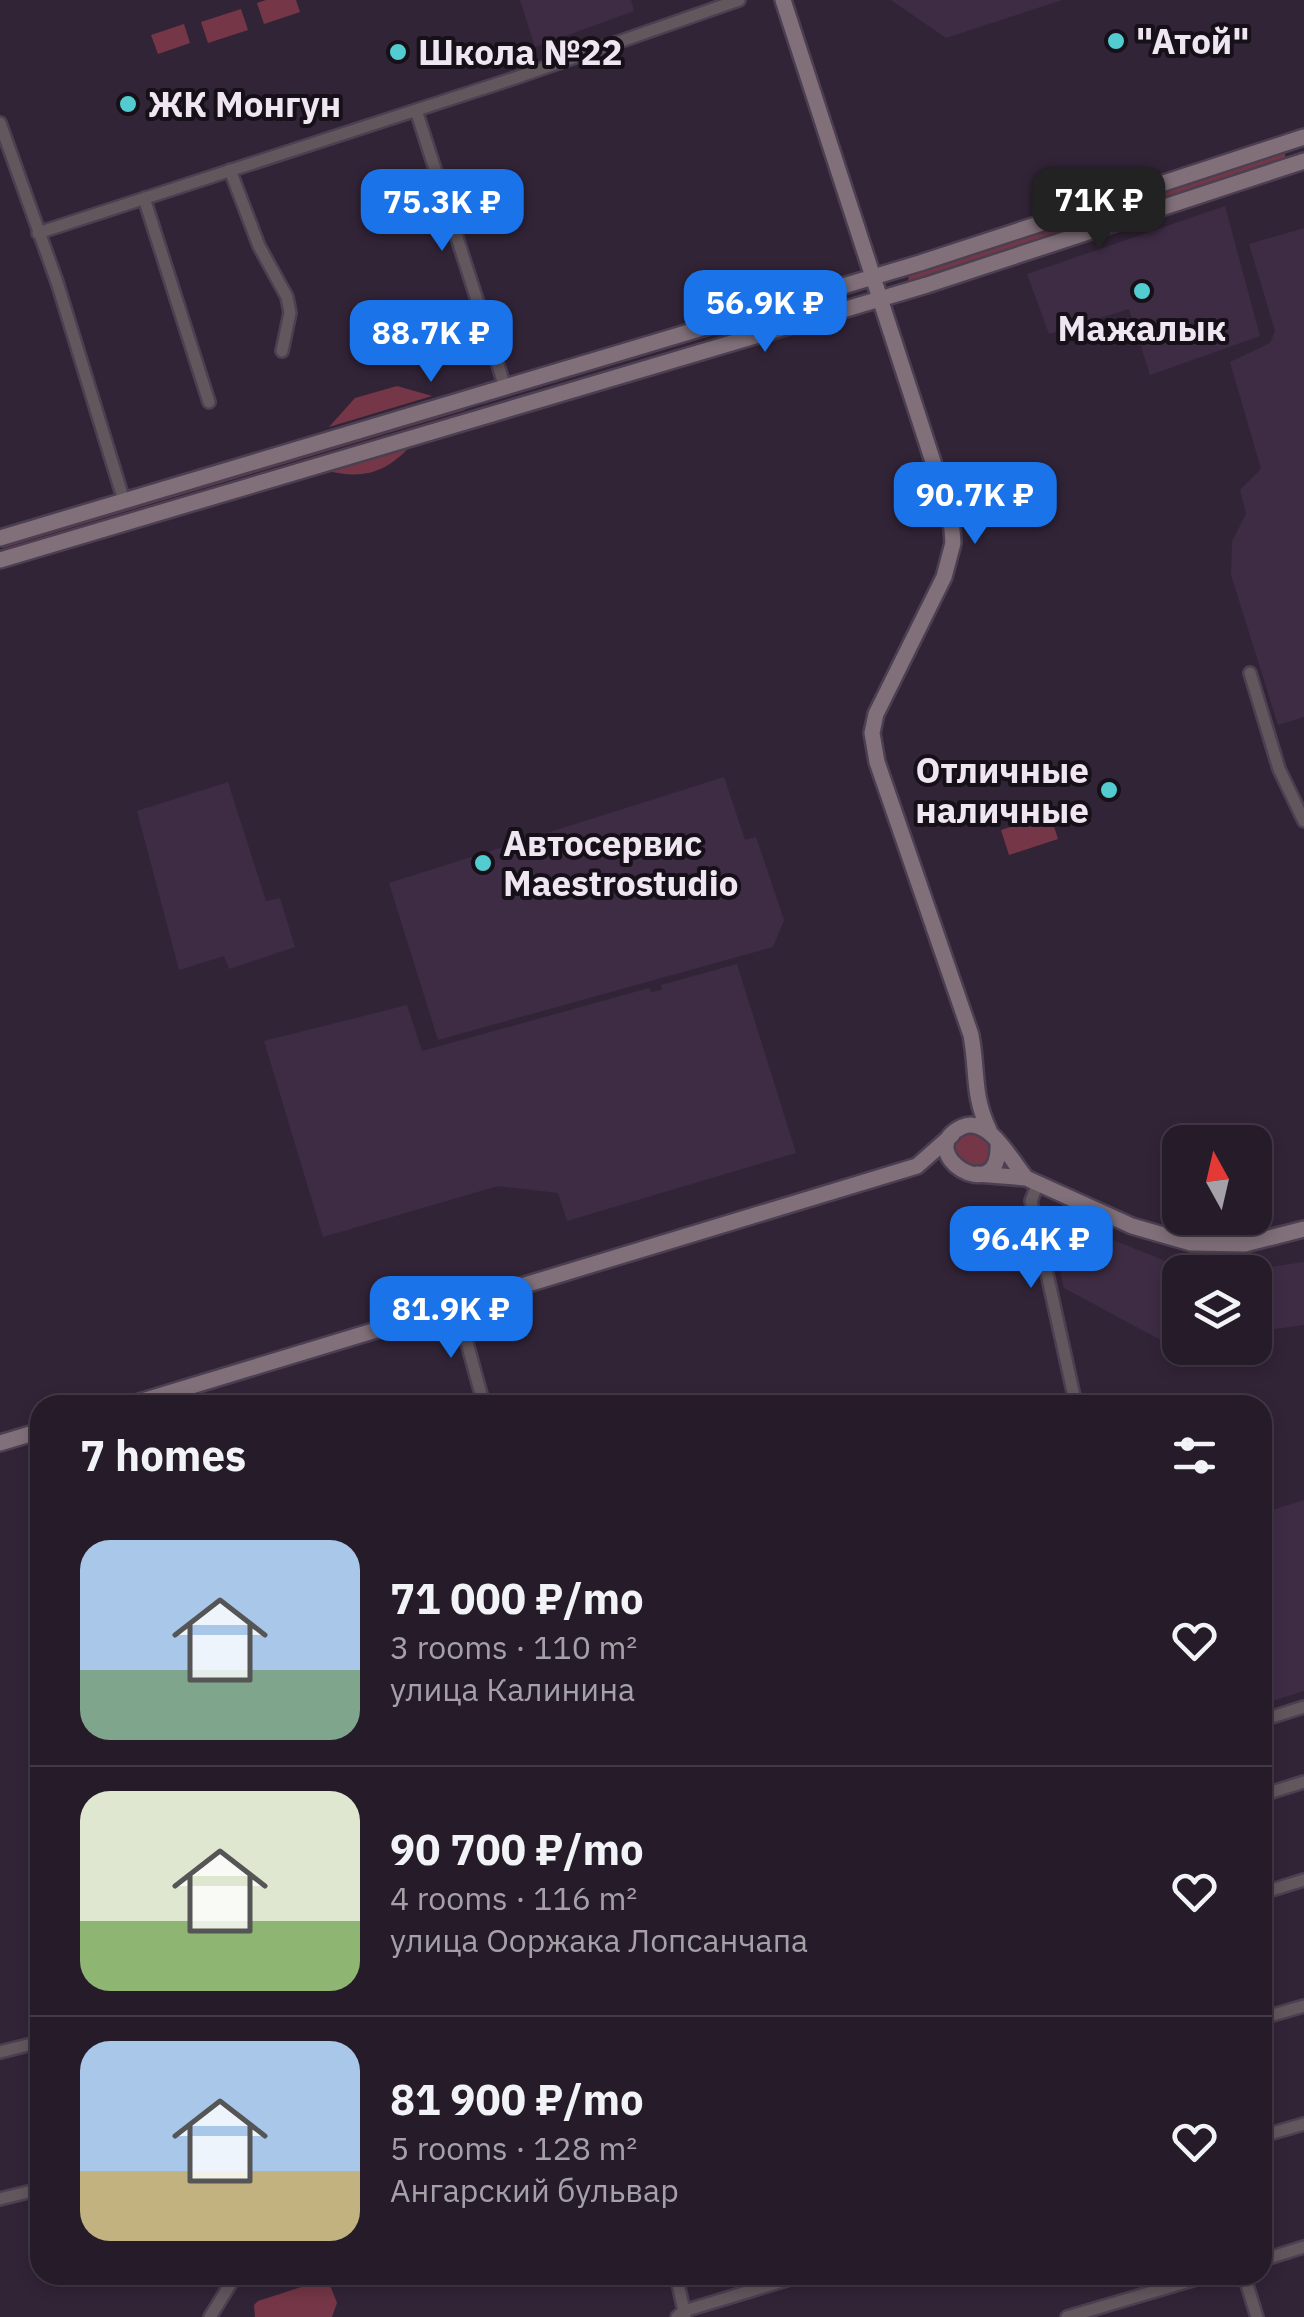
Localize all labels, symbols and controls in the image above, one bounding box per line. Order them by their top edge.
place label: "Атой" [1136,18,1250,64]
place label: Школа №22 [418,29,622,75]
marker: "Атой" [1105,30,1127,52]
marker: Школа №22 [387,41,409,63]
place label: ЖК Монгун [148,81,341,127]
marker: ЖК Монгун [117,93,139,115]
pin: 71K ₽ [1029,167,1169,252]
pin: 75.3K ₽ [350,169,534,254]
text: 71K ₽ [1054,178,1144,220]
text: 75.3K ₽ [383,180,501,222]
pin: 56.9K ₽ [673,270,857,355]
marker: Мажалык [1131,280,1153,302]
text: 56.9K ₽ [706,281,824,323]
pin: 88.7K ₽ [339,300,523,385]
place label: Мажалык [1058,305,1226,351]
text: 88.7K ₽ [372,311,490,353]
pin: 90.7K ₽ [883,462,1067,547]
text: 90.7K ₽ [916,473,1034,515]
place label: Отличные наличные [915,747,1089,833]
marker: Отличные наличные [1098,779,1120,801]
place label: Автосервис Maestrostudio [503,820,738,906]
marker: Автосервис Maestrostudio [472,852,494,874]
north arrow [1162,1125,1272,1235]
map controls [1162,1125,1272,1365]
pin: 96.4K ₽ [939,1206,1123,1291]
text: 96.4K ₽ [972,1217,1090,1259]
button: layers [1162,1255,1272,1365]
pin: 81.9K ₽ [359,1276,543,1361]
text: 81.9K ₽ [392,1287,510,1329]
text: 7 homes [80,1428,246,1483]
icon: filters [1167,1428,1222,1483]
text: 71 000 ₽/mo [390,1571,644,1626]
icon: home [160,1580,280,1700]
icon: heart [1167,1613,1222,1668]
text: 3 rooms · 110 m² [390,1626,637,1668]
text: улица Калинина [390,1668,635,1710]
text: 90 700 ₽/mo [390,1822,644,1877]
icon: home [160,1831,280,1951]
icon: heart [1167,1864,1222,1919]
text: 4 rooms · 116 m² [390,1877,637,1919]
text: улица Ооржака Лопсанчапа [390,1919,808,1961]
text: 81 900 ₽/mo [390,2072,644,2127]
icon: home [160,2081,280,2201]
icon: heart [1167,2114,1222,2169]
text: 5 rooms · 128 m² [390,2127,637,2169]
text: Ангарский бульвар [390,2169,679,2211]

